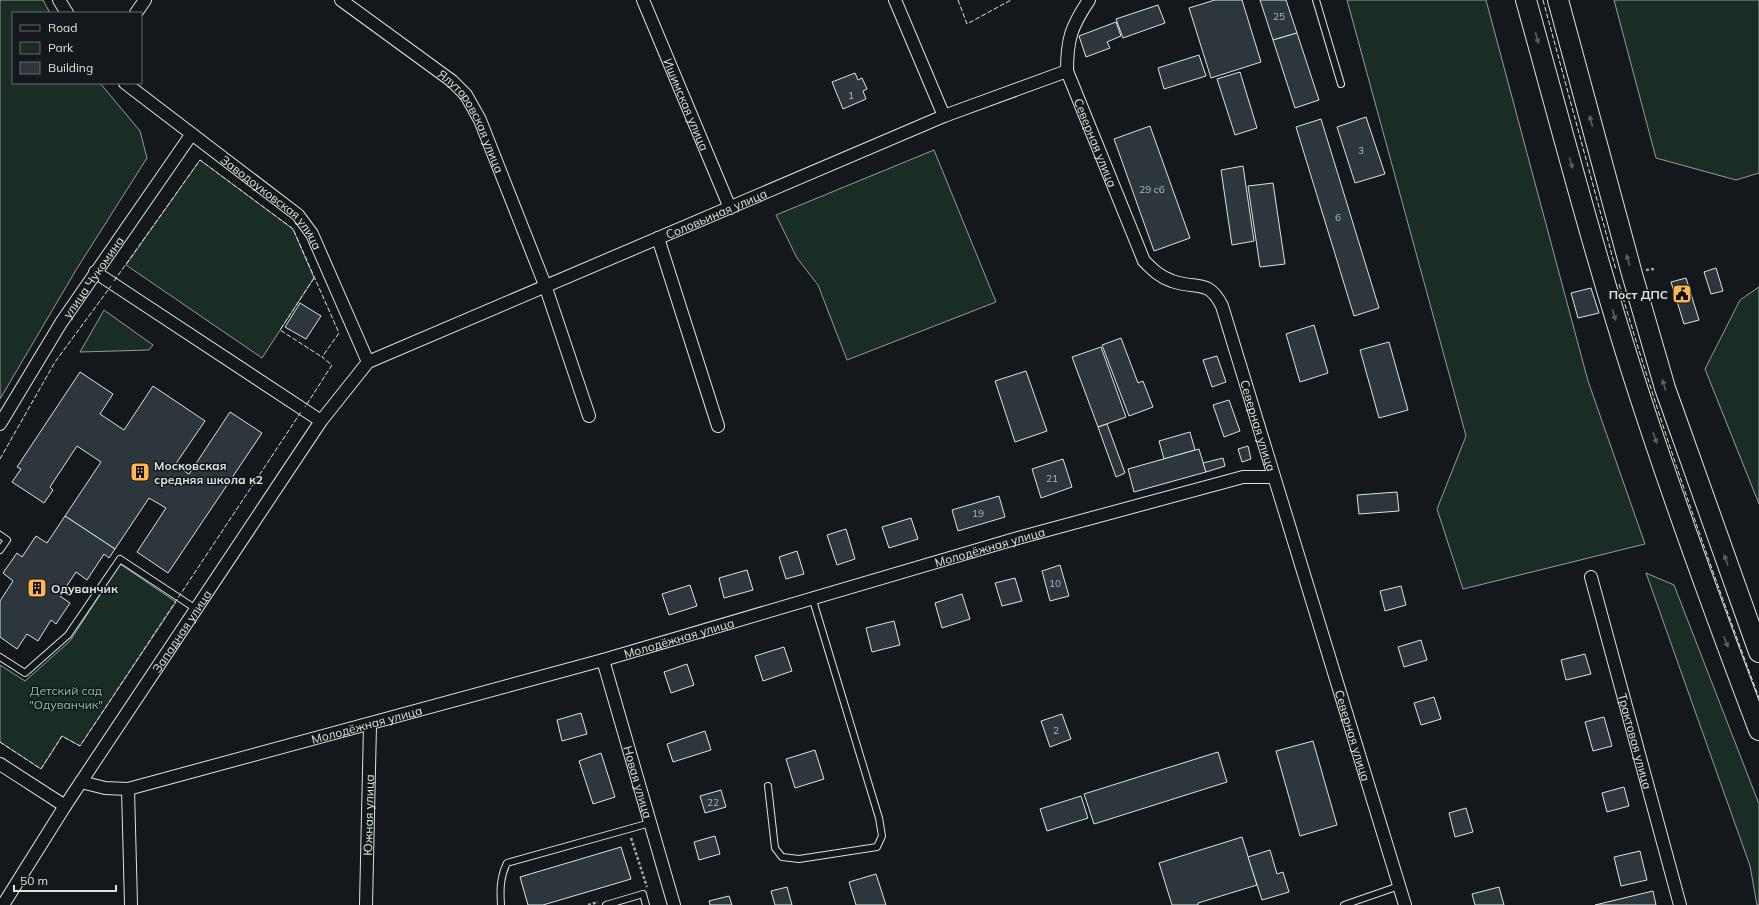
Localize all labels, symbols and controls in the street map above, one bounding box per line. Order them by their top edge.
house number: 25 [1273,10,1285,23]
legend [12,12,142,84]
text: Road [48,20,77,35]
one-way arrow [1534,31,1540,44]
text: Park [48,40,74,55]
street label: Ишимская улица [661,56,713,153]
text: Building [48,60,93,75]
street label: Ялуторовская улица [435,66,508,175]
house number: 1 [848,89,854,102]
street label: Северная улица [1071,96,1121,189]
one-way arrow [1587,115,1593,127]
house number: 3 [1358,144,1364,157]
street label: Заводоуковская улица [218,152,325,252]
one-way arrow [1568,157,1574,169]
house number: 29 с6 [1139,183,1165,196]
street label: Соловьиная улица [663,185,769,242]
house number: 6 [1335,211,1341,224]
street label: улица Чукомина [59,233,126,321]
one-way arrow [1625,254,1631,266]
public building icon: Пост ДПС [1671,283,1693,305]
place label: Пост ДПС [1609,287,1668,302]
one-way arrow [1611,309,1617,321]
street label: Северная улица [1237,378,1279,473]
one-way arrow [1661,378,1667,390]
one-way arrow [1652,433,1658,445]
place label: Московская средняя школа к2 [154,458,263,487]
building icon: Московская средняя школа к2 [129,461,151,483]
house number: 21 [1046,472,1058,485]
house number: 19 [972,507,984,520]
street label: Молодёжная улица [933,524,1047,570]
one-way arrow [1722,554,1728,566]
building icon: Одуванчик [26,577,48,599]
house number: 10 [1049,577,1061,590]
place label: Одуванчик [51,581,118,596]
street label: Западная улица [149,587,214,675]
street label: Молодёжная улица [622,614,736,661]
one-way arrow [1723,636,1729,648]
park label: Детский сад "Одуванчик" [29,683,103,712]
street label: Северная улица [1332,688,1374,783]
street label: Трактовая улица [1615,691,1656,791]
street label: Молодёжная улица [310,702,424,746]
house number: 2 [1053,724,1059,737]
street label: Новая улица [621,744,656,820]
street label: Южная улица [360,774,376,856]
house number: 22 [707,796,719,809]
scale bar [14,867,116,893]
text: 50 m [20,873,48,888]

